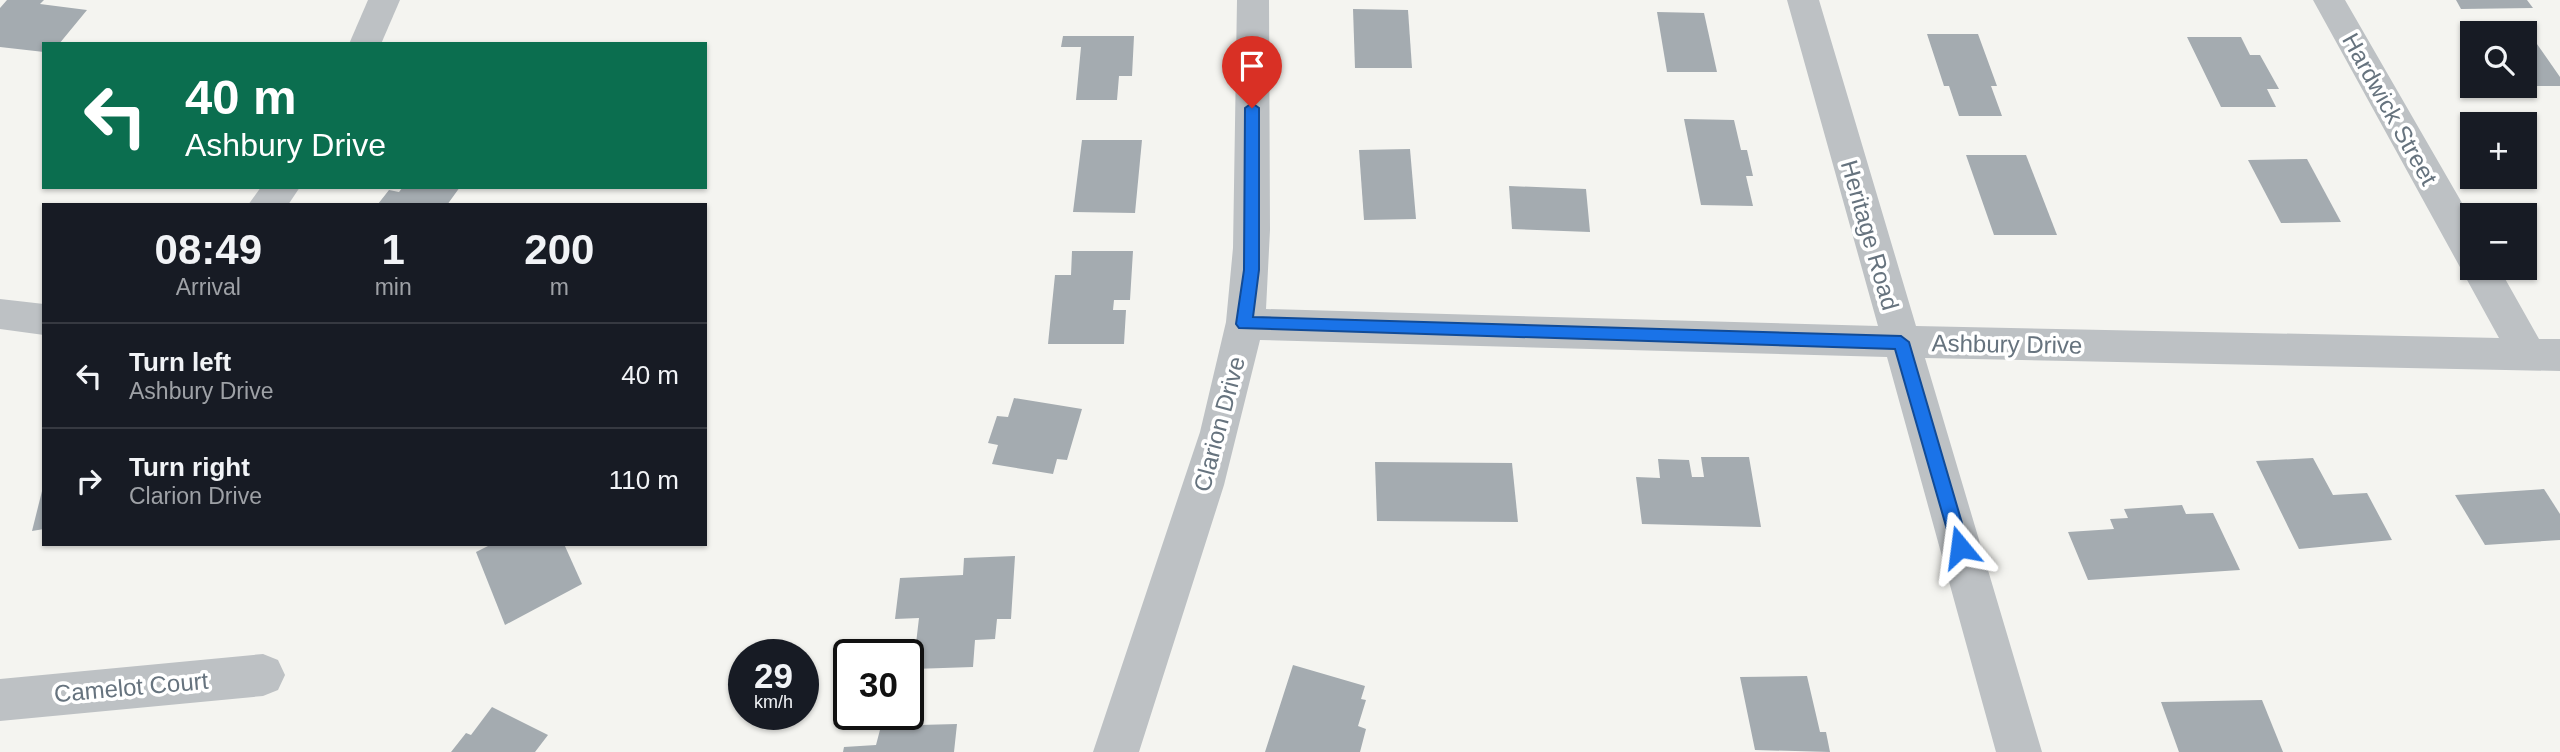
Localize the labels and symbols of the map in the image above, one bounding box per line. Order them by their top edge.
street label: Hardwick Street [2337,28,2443,190]
pin [1222,36,1282,108]
street label: Heritage Road [1836,157,1904,313]
street label: Ashbury Drive [1931,329,2083,359]
street label: Clarion Drive [1188,354,1250,494]
position arrow [1923,510,1997,584]
speed limit sign: 30 [833,639,924,730]
street label: Camelot Court [53,667,210,707]

